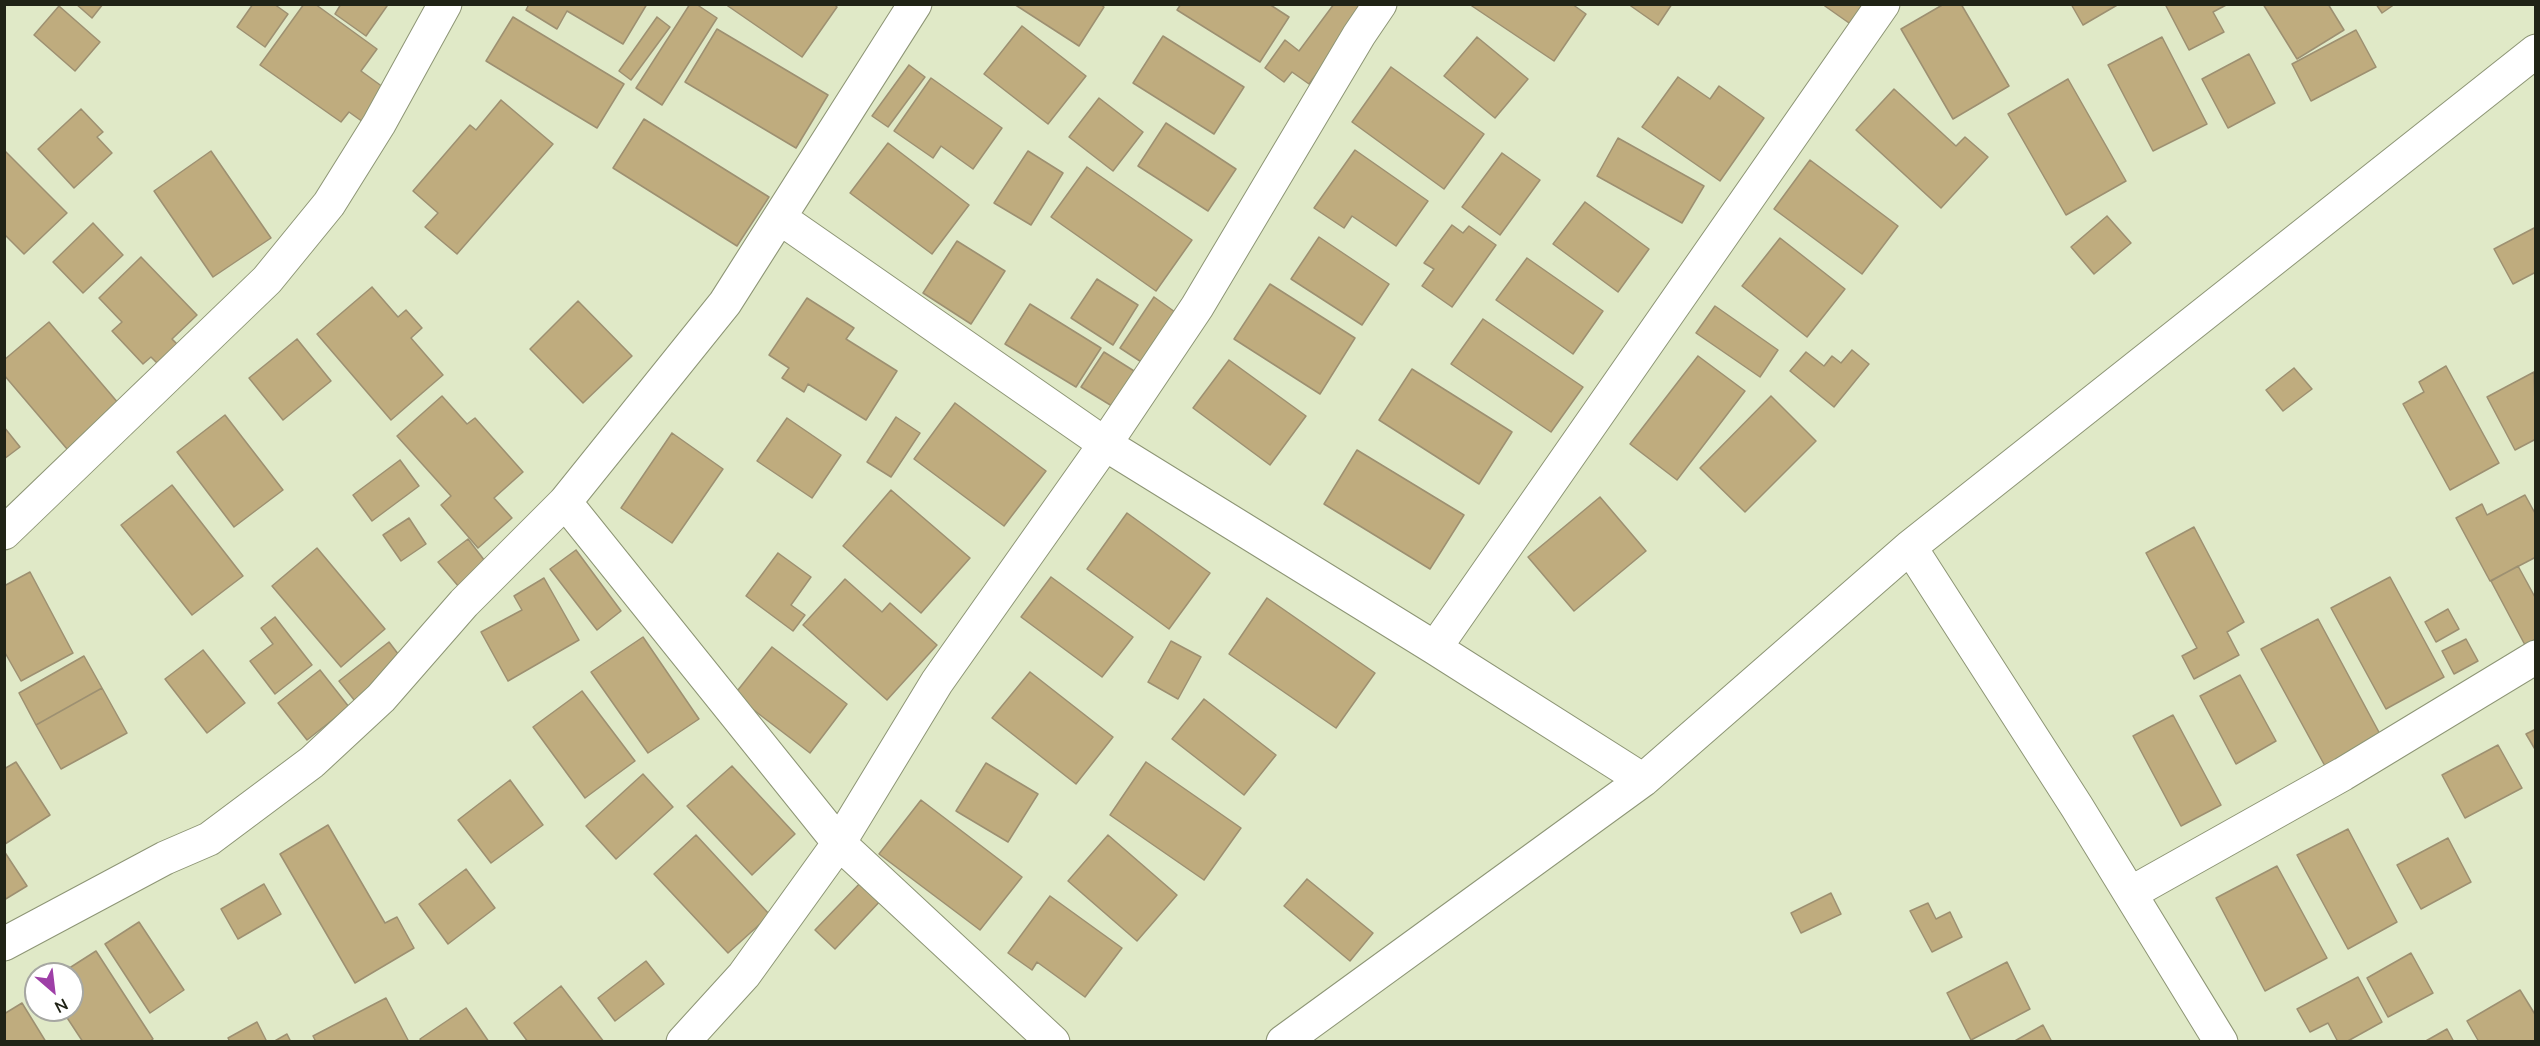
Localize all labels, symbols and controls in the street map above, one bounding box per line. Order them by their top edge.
north arrow [24,962,84,1022]
text: N [51,994,72,1018]

